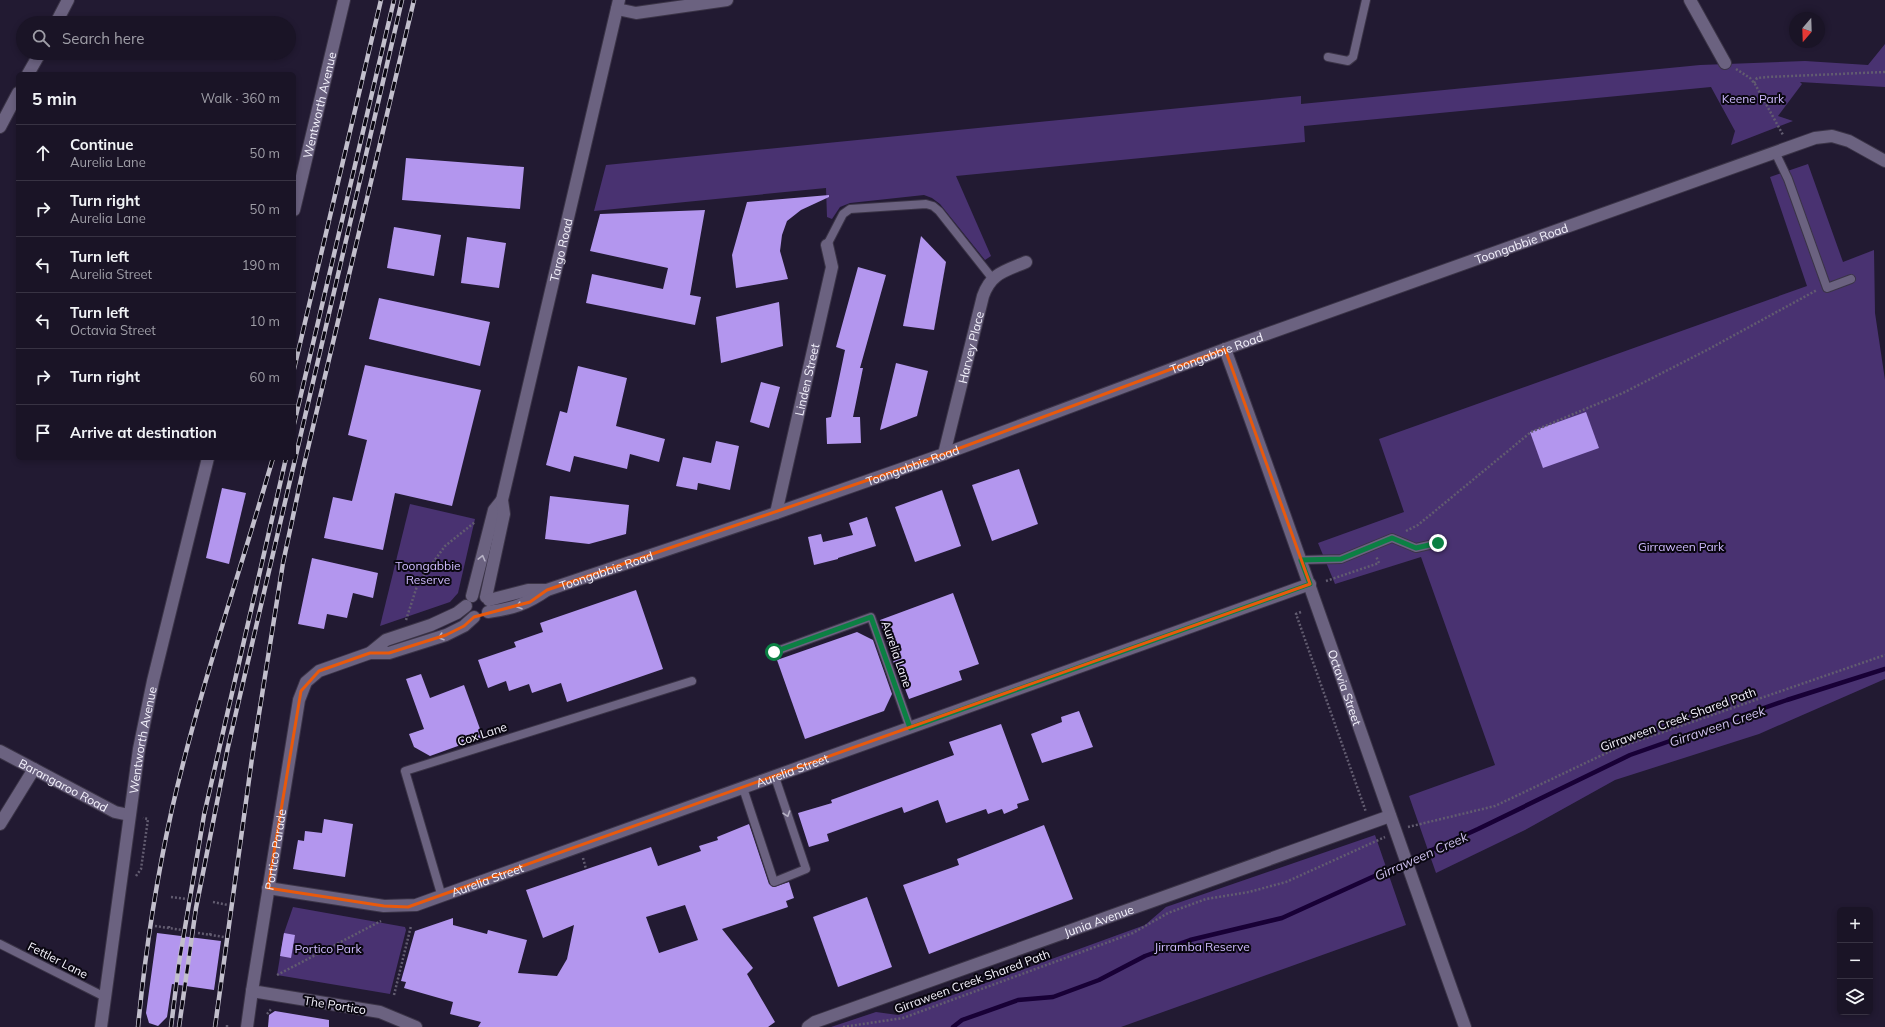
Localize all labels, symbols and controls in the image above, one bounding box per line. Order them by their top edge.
north arrow [1789,12,1825,48]
search box [16,16,296,60]
icon: search [30,27,52,49]
text: Search here [62,29,144,48]
street label: Wentworth Avenue [299,50,339,160]
text: 5 min [32,88,77,109]
text: Walk · 360 m [201,90,280,106]
park label: Keene Park [1722,91,1785,106]
text: Continue [70,135,133,154]
icon: ahead [32,142,54,164]
text: 50 m [250,145,280,161]
text: Aurelia Lane [70,154,146,170]
text: Turn right [70,191,140,210]
icon: right [32,198,54,220]
text: 50 m [250,201,280,217]
text: Aurelia Lane [70,210,146,226]
street label: Targo Road [546,217,575,283]
street label: Toongabbie Road [1473,219,1570,267]
text: Turn left [70,247,129,266]
icon: left [32,254,54,276]
text: 190 m [242,257,280,273]
text: Aurelia Street [70,266,152,282]
text: Turn left [70,303,129,322]
icon: left [32,310,54,332]
street label: Harvey Place [954,310,986,385]
text: 10 m [250,313,280,329]
text: Octavia Street [70,322,156,338]
street label: Toongabbie Road [1168,329,1265,376]
street label: Linden Street [791,342,822,417]
icon: right [32,366,54,388]
text: Turn right [70,367,140,386]
text: 60 m [250,369,280,385]
icon: arrive [32,422,54,444]
text: Arrive at destination [70,423,217,442]
street label: Toongabbie Road [864,442,961,488]
route end [1429,534,1447,552]
park label: Girraween Park [1638,539,1725,554]
street label: Toongabbie Road [557,547,655,593]
one-way arrow [477,555,485,561]
park label: Toongabbie Reserve [395,558,461,587]
one-way arrow [516,601,523,609]
street label: Aurelia Lane [879,619,915,689]
one-way arrow [438,632,445,640]
route start [765,643,783,661]
street label: Octavia Street [1325,647,1365,727]
street label: Girraween Creek Shared Path [1598,684,1758,754]
street label: Wentworth Avenue [125,685,159,795]
water label: Girraween Creek [1667,702,1767,750]
street label: Cox Lane [455,719,509,749]
street label: Aurelia Street [754,750,830,790]
street label: Barangaroo Road [16,755,111,815]
street label: Portico Parade [261,808,289,891]
one-way arrow [783,810,791,817]
water label: Girraween Creek [1372,828,1470,884]
street label: Aurelia Street [449,860,525,899]
street label: Junia Avenue [1062,901,1136,940]
map controls [1837,907,1873,1015]
button: + [1837,907,1873,943]
street label: Fettler Lane [25,938,91,982]
park label: Jirramba Reserve [1154,939,1250,954]
park label: Portico Park [294,941,362,956]
button: − [1837,943,1873,979]
street label: Girraween Creek Shared Path [892,946,1052,1016]
button: layers [1837,979,1873,1015]
street label: The Portico [303,993,367,1017]

